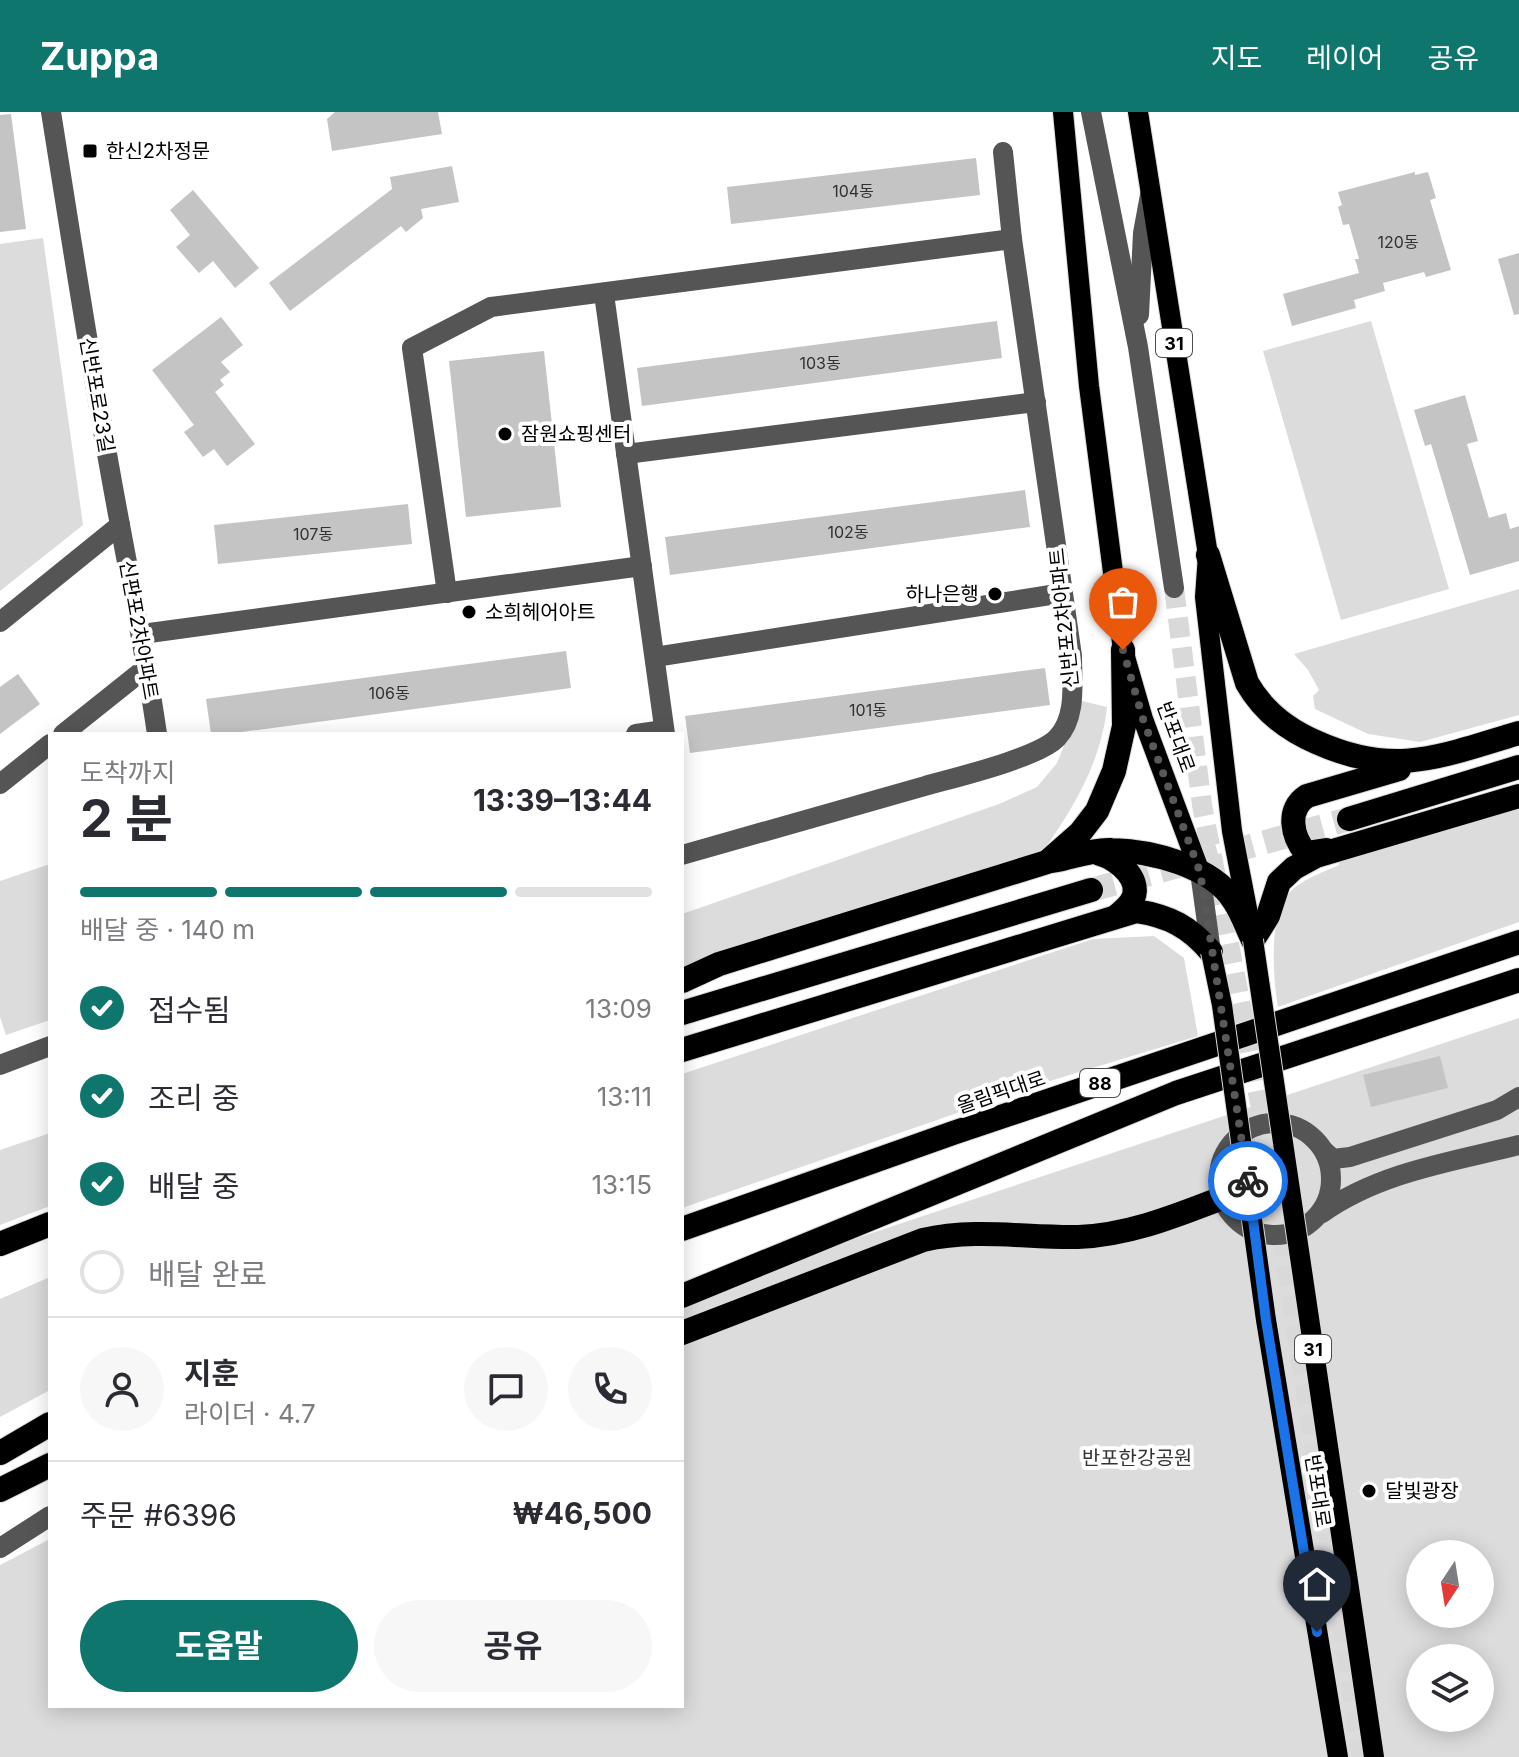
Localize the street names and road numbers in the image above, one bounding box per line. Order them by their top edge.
road number: 31 [1156,329,1192,357]
street label: 신반포로23길 [75,336,119,454]
street label: 신반포2차아파트 [1045,547,1083,689]
street label: 신판포2차아파트 [115,558,163,702]
street label: 반포대로 [1152,698,1200,776]
street label: 올림픽대로 [954,1066,1048,1118]
road number: 88 [1080,1069,1120,1097]
road number: 31 [1295,1335,1331,1363]
street label: 반포대로 [1300,1453,1336,1529]

